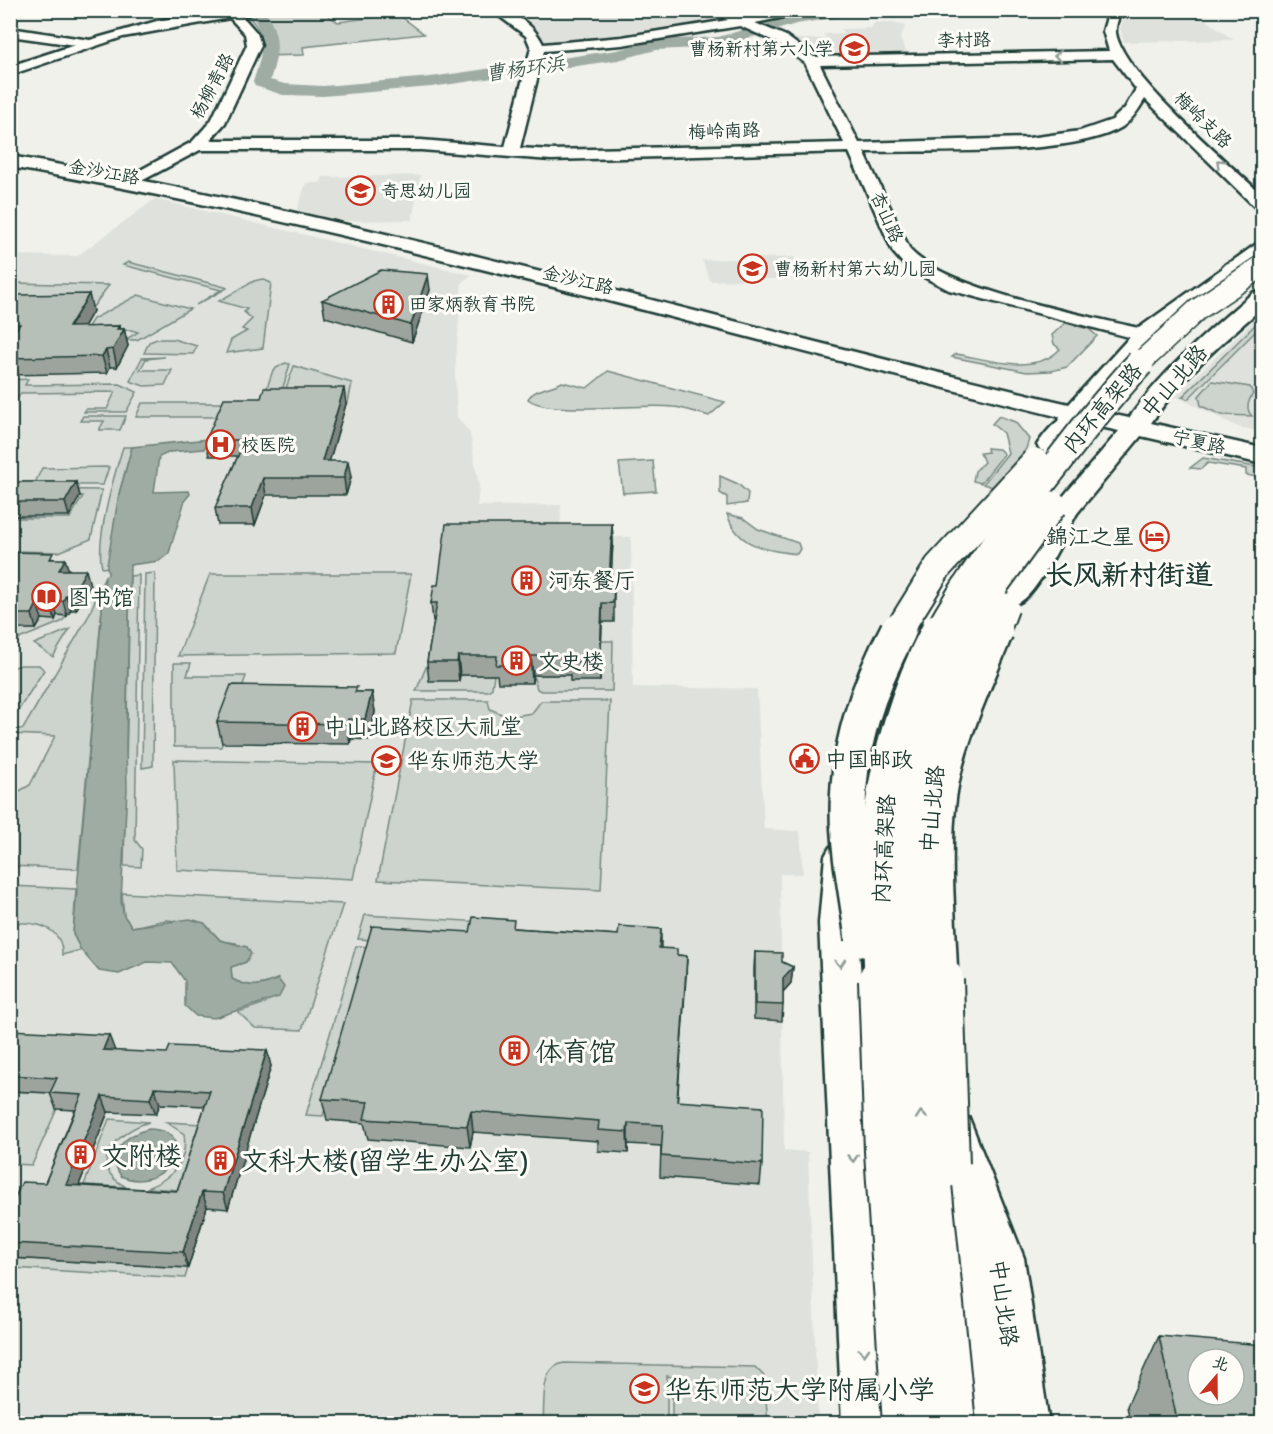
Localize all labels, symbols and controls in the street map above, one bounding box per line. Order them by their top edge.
street label: 李村路 [937,29,991,51]
school or university icon: 曹杨新村第六小学 [838,33,870,65]
place label: 曹杨新村第六小学 [689,38,833,60]
street label: 杨柳青路 [185,49,239,123]
water label: 曹杨环浜 [484,50,567,85]
one-way arrow [1054,50,1063,62]
street label: 梅岭支路 [1169,87,1237,153]
street label: 梅岭南路 [688,119,760,143]
street label: 金沙江路 [67,155,141,189]
one-way arrow [1217,160,1228,171]
school or university icon: 奇思幼儿园 [344,175,376,207]
place label: 奇思幼儿园 [381,180,471,202]
street label: 杏山路 [866,188,908,246]
school or university icon: 曹杨新村第六幼儿园 [737,253,769,285]
place label: 曹杨新村第六幼儿园 [774,258,936,280]
street label: 金沙江路 [540,261,616,299]
building icon: 田家炳教育书院 [372,288,404,320]
place label: 田家炳教育书院 [409,293,535,315]
street label: 中山北路 [1135,339,1213,423]
street label: 内环高架路 [1056,357,1148,459]
street label: 宁夏路 [1170,426,1228,458]
hospital icon: 校医院 [204,429,236,461]
place label: 校医院 [241,434,295,456]
hotel icon: 錦江之星 [1139,520,1171,552]
place label: 錦江之星 [1046,523,1134,550]
district label: 长风新村街道 [1045,557,1213,591]
building icon: 河东餐厅 [511,564,543,596]
place label: 河东餐厅 [548,567,636,594]
library icon: 图书馆 [31,581,63,613]
place label: 图书馆 [68,584,134,611]
building icon: 文史楼 [501,645,533,677]
place label: 文史楼 [538,648,604,675]
building icon: 中山北路校区大礼堂 [287,710,319,742]
place label: 中山北路校区大礼堂 [324,713,522,740]
public building icon: 中国邮政 [788,743,820,775]
school or university icon: 华东师范大学 [370,744,402,776]
place label: 中国邮政 [825,746,913,773]
place label: 华东师范大学 [407,747,539,774]
street label: 中山北路 [915,764,949,854]
street label: 内环高架路 [868,793,900,905]
one-way arrow [834,959,847,968]
building icon: 体育馆 [498,1035,530,1067]
place label: 体育馆 [535,1035,616,1068]
one-way arrow [915,1110,928,1119]
building icon: 文附楼 [64,1139,96,1171]
place label: 文附楼 [101,1139,182,1172]
building icon: 文科大楼(留学生办公室) [204,1144,236,1176]
place label: 文科大楼(留学生办公室) [241,1144,529,1177]
one-way arrow [847,1153,860,1162]
street label: 中山北路 [985,1258,1023,1348]
north arrow [1186,1347,1246,1407]
one-way arrow [858,1348,871,1357]
text: 北 [1210,1352,1232,1375]
school or university icon: 华东师范大学附属小学 [628,1373,660,1405]
place label: 华东师范大学附属小学 [665,1373,935,1406]

